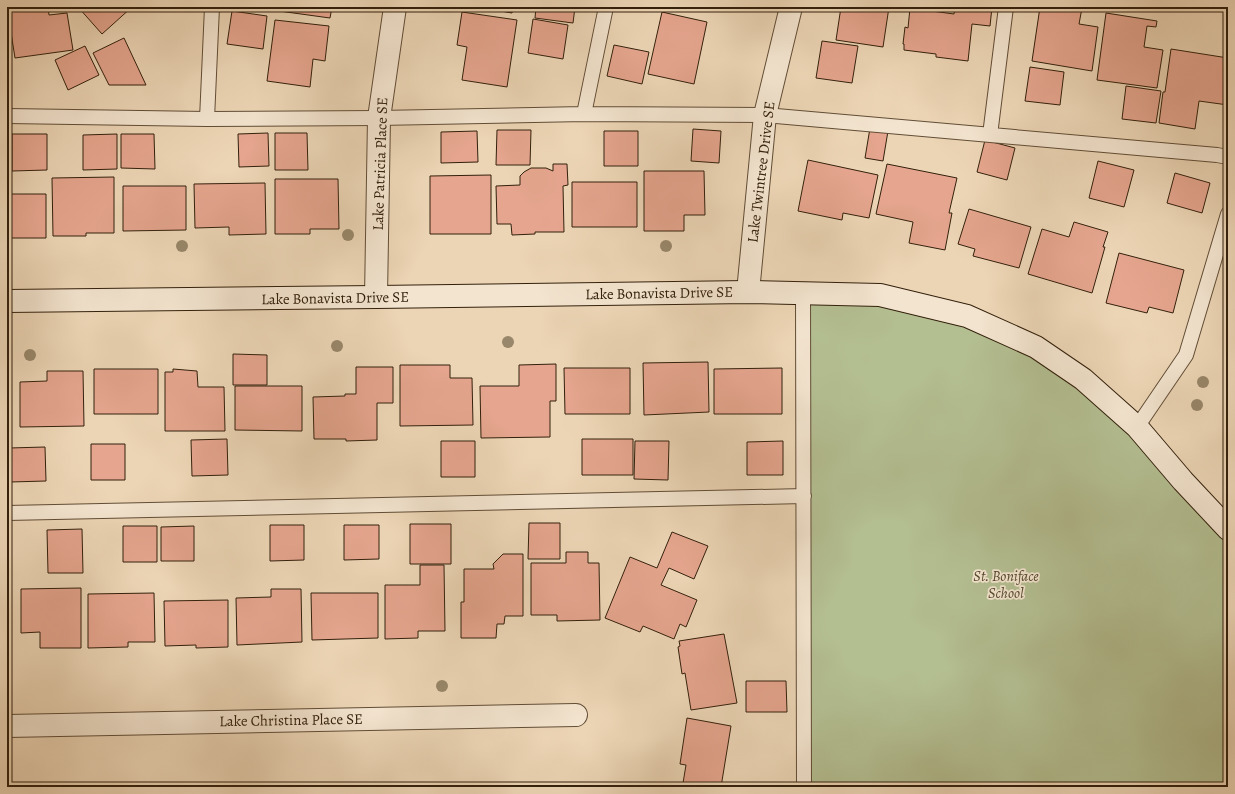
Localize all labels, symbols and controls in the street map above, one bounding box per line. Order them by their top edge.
street label: Lake Patricia Place SE [368,97,392,231]
street label: Lake Twintree Drive SE [742,100,780,244]
street label: Lake Bonavista Drive SE [585,282,733,304]
street label: Lake Bonavista Drive SE [261,287,409,309]
park label: St. Boniface School [973,566,1039,603]
street label: Lake Christina Place SE [219,709,363,731]

